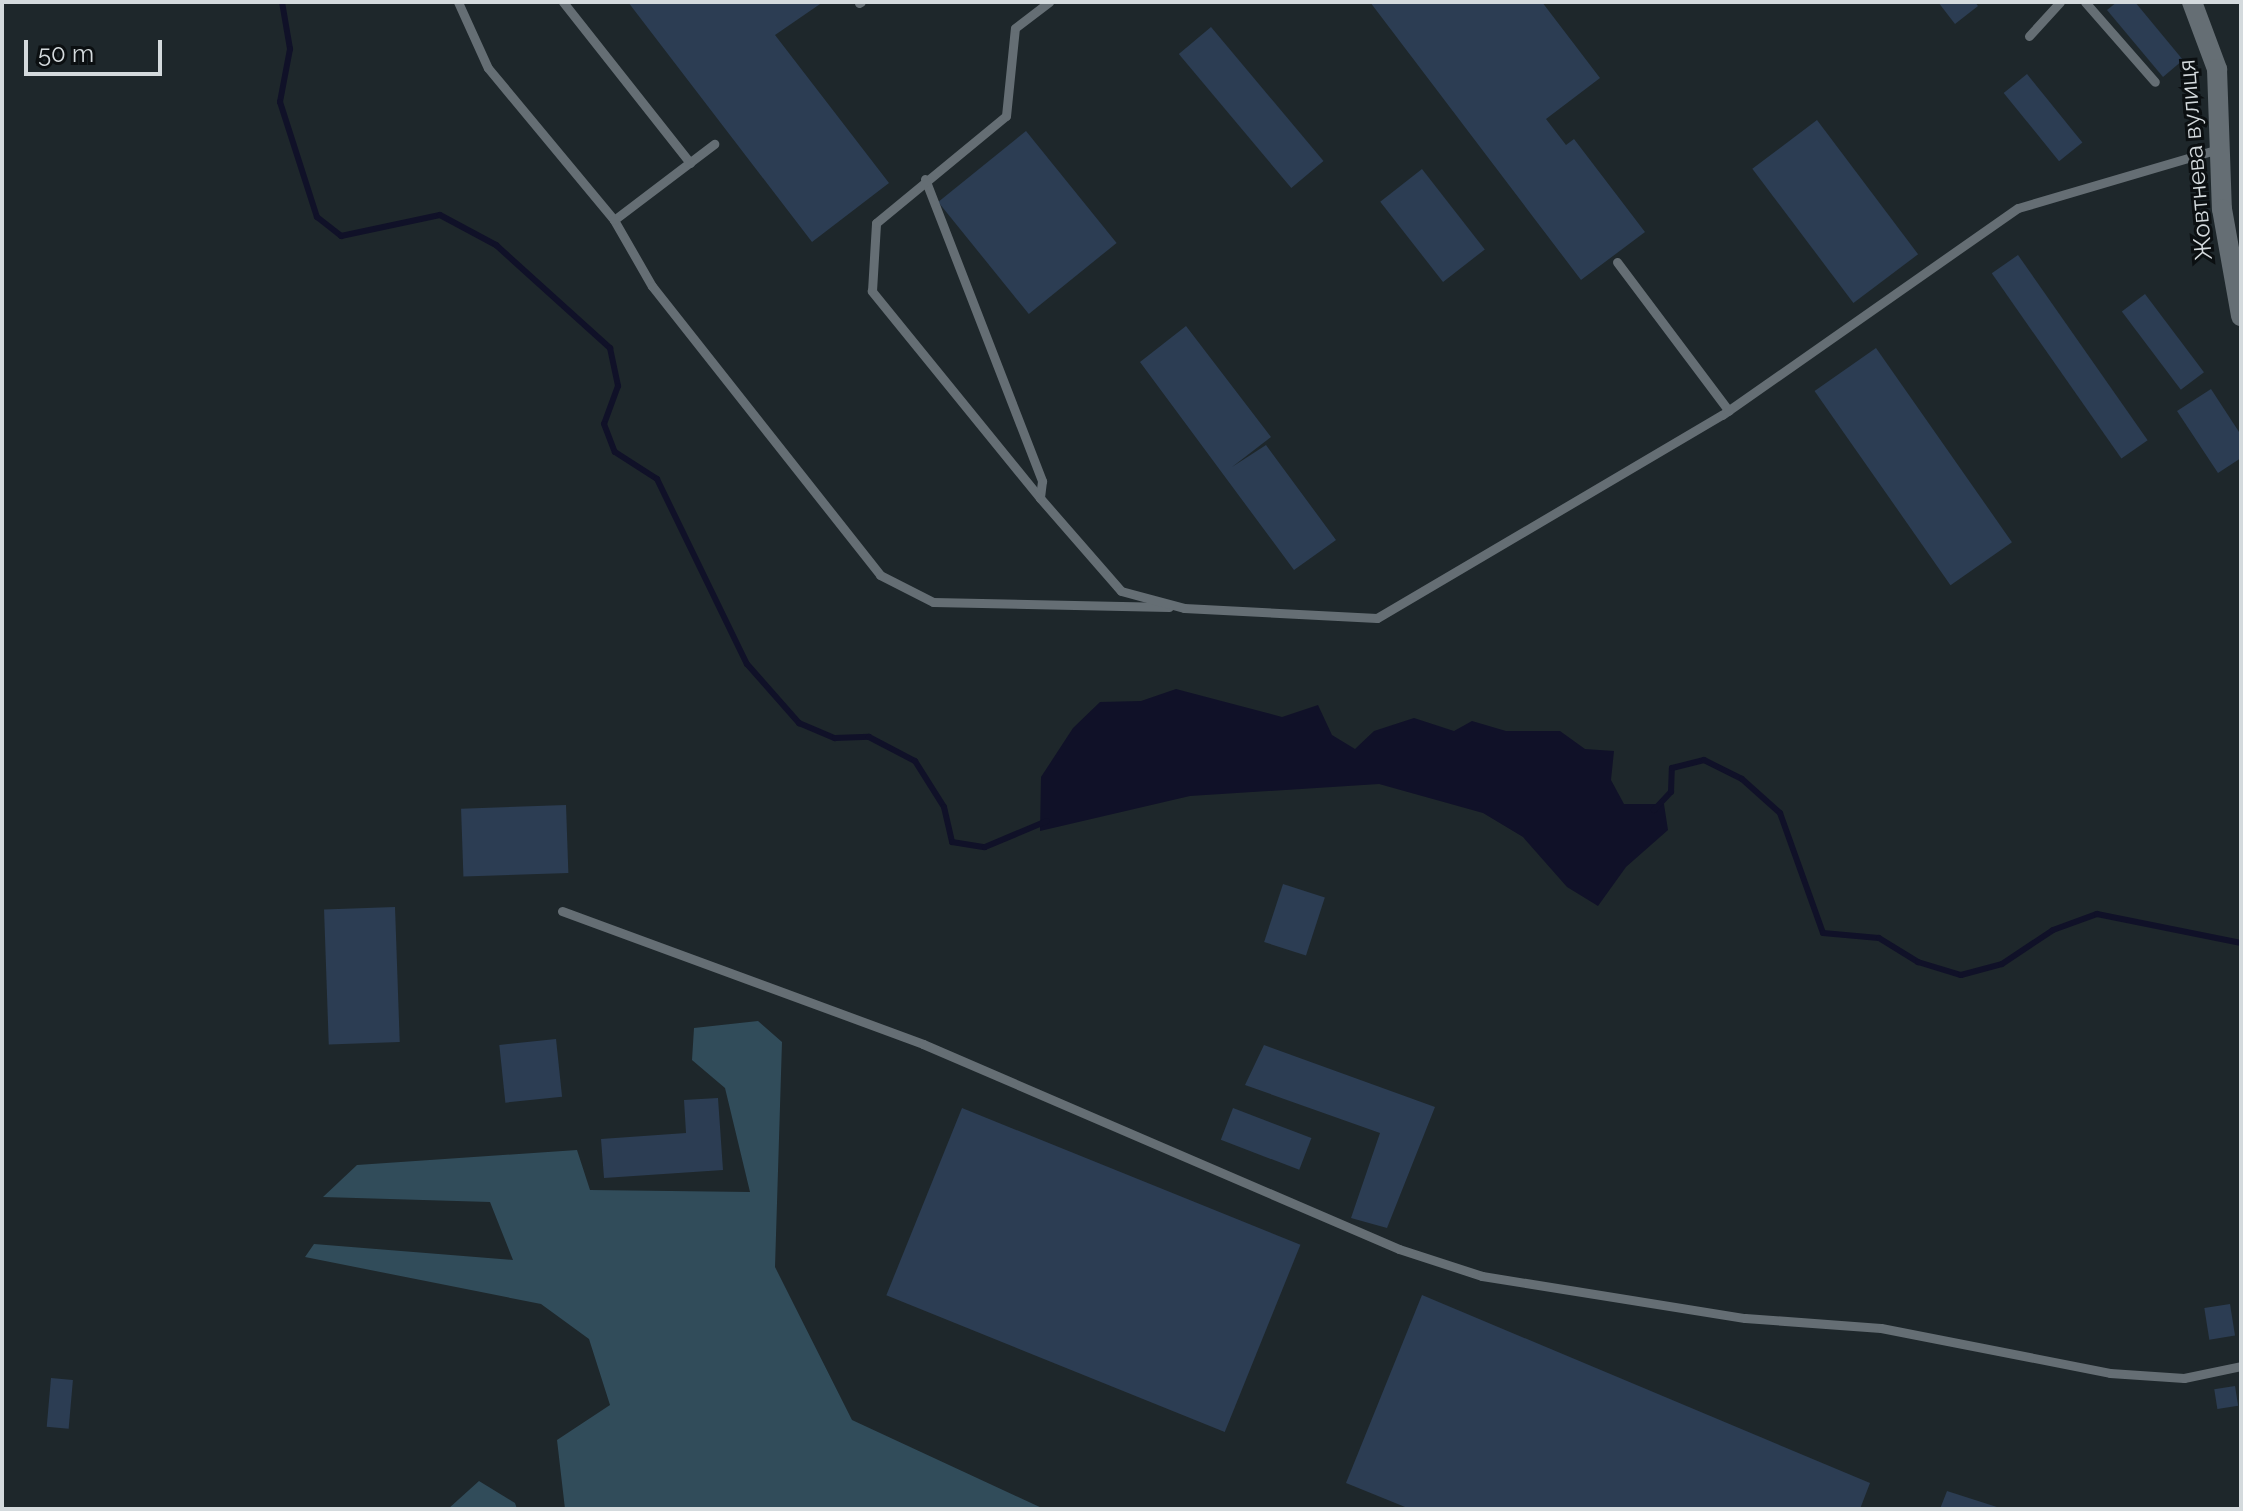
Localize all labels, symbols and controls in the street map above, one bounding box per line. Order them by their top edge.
scale bar [28,24,166,74]
text: 50 m [38,39,94,68]
street label: Жовтнева вулиця [2172,58,2218,262]

